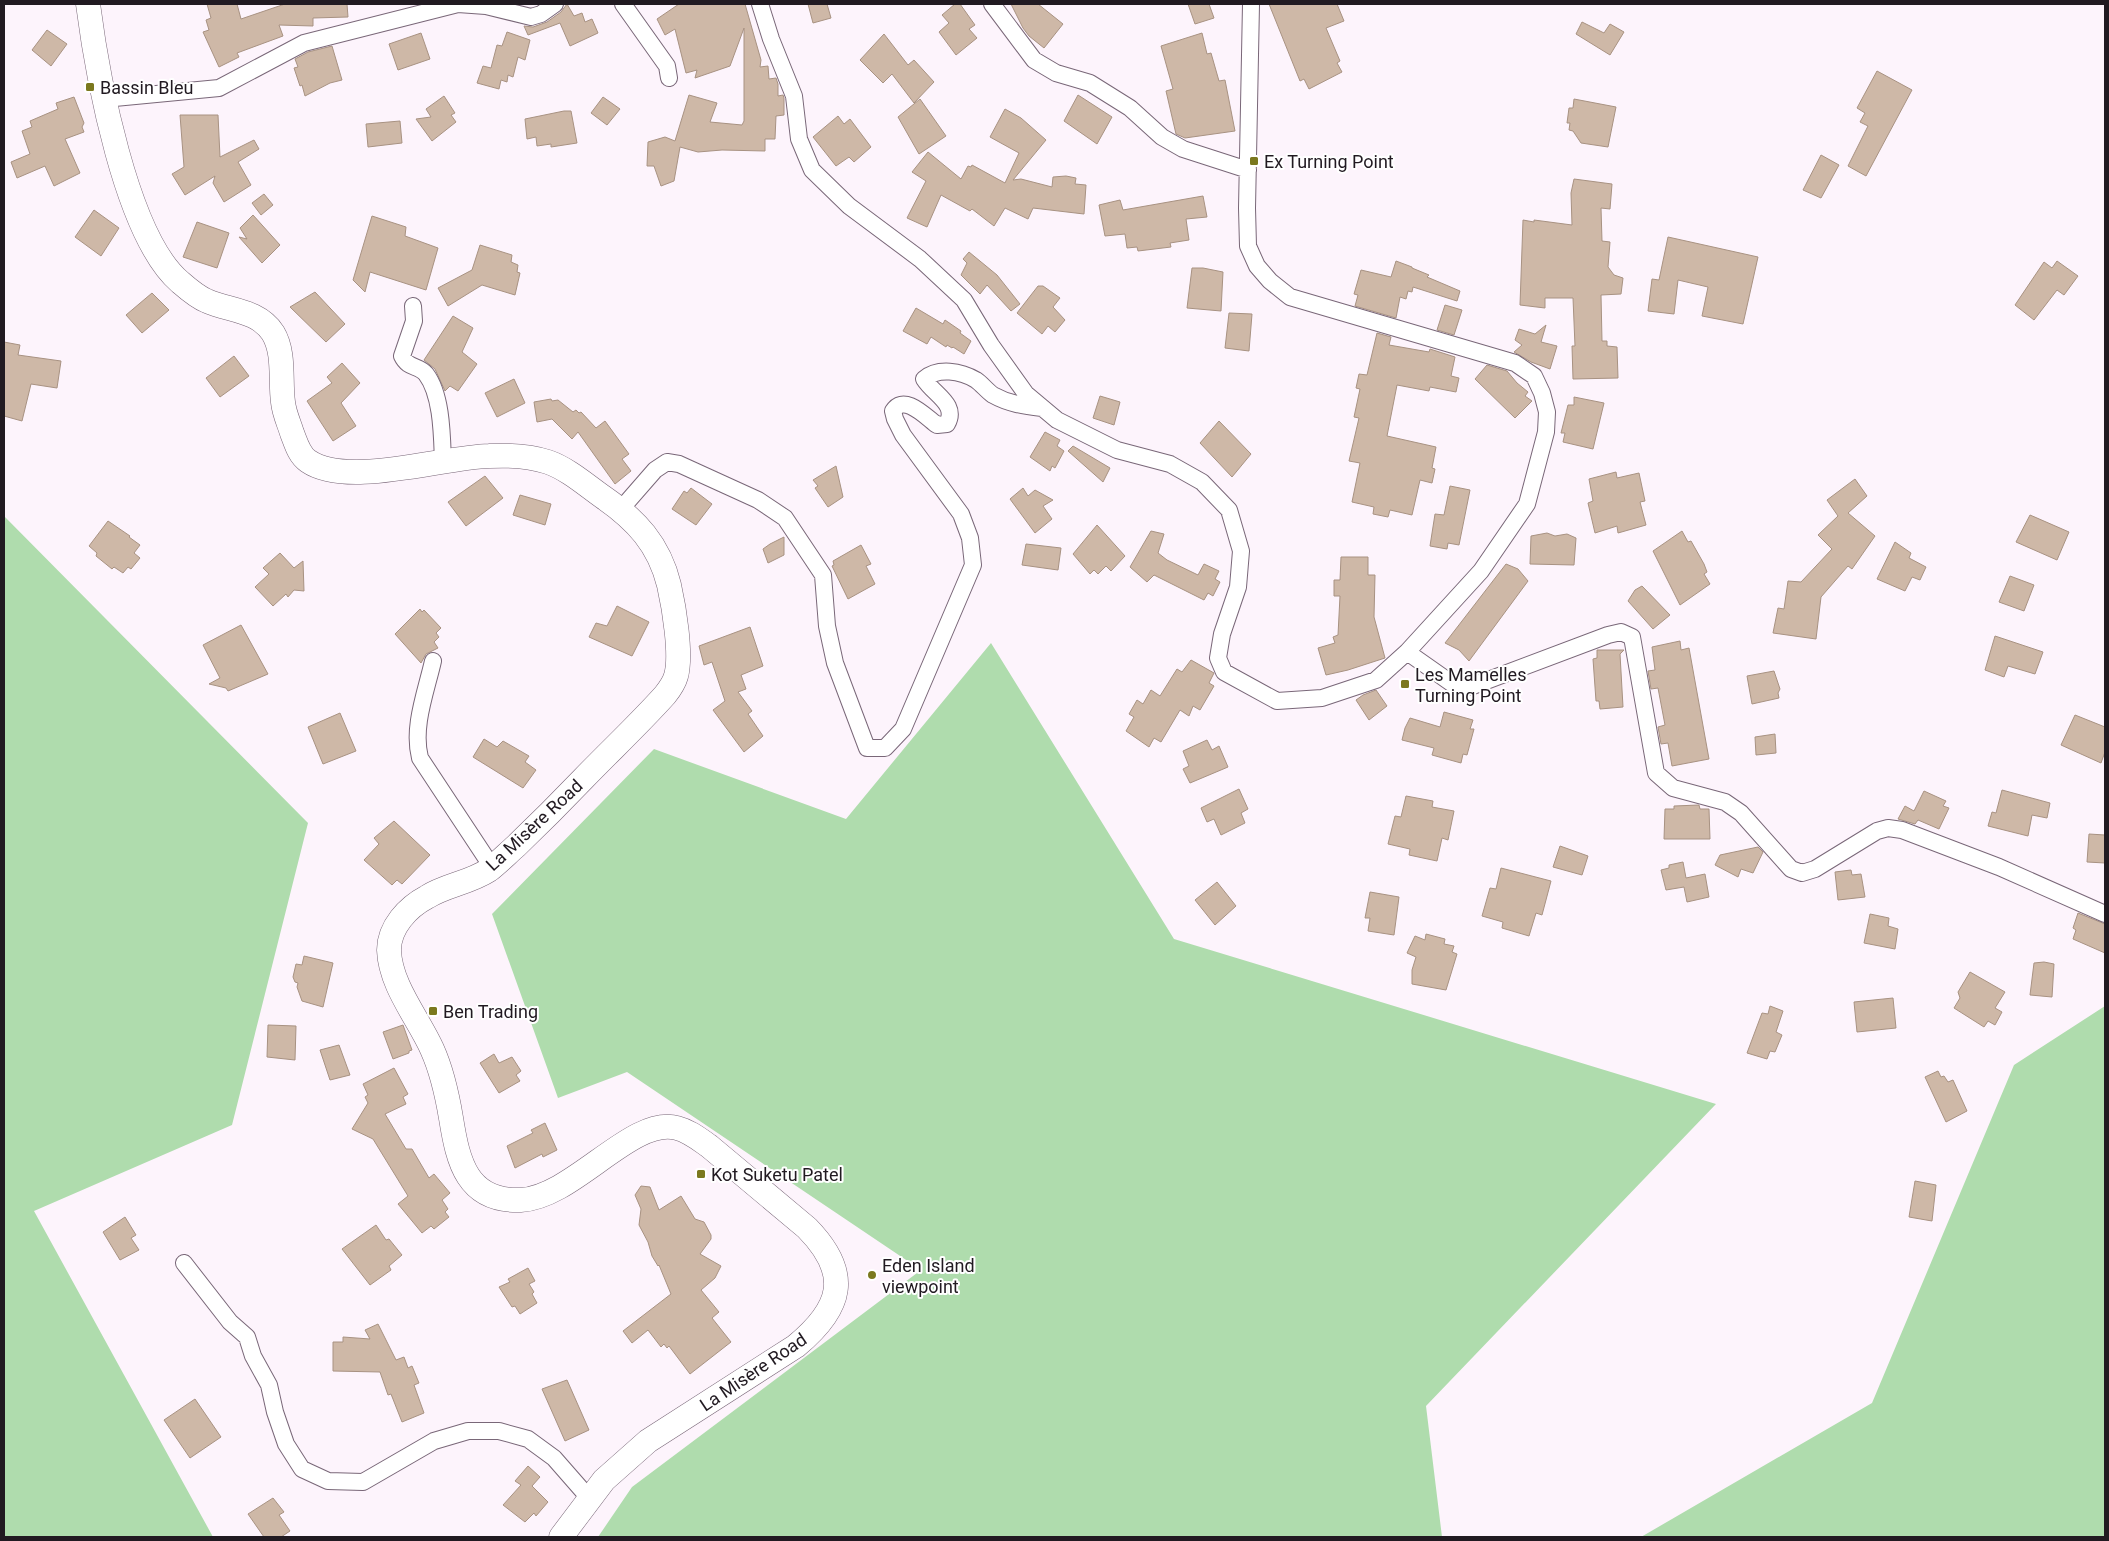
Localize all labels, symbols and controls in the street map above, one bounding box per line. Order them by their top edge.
place label: Bassin Bleu [100,77,193,98]
marker: Bassin Bleu [84,81,96,93]
place label: Ex Turning Point [1264,151,1394,172]
marker: Ex Turning Point [1248,155,1260,167]
place label: Les Mamelles Turning Point [1415,664,1526,706]
marker: Les Mamelles Turning Point [1399,678,1411,690]
street label: La Misère Road [481,775,587,875]
place label: Ben Trading [443,1001,538,1022]
marker: Ben Trading [427,1005,439,1017]
place label: Kot Suketu Patel [711,1164,843,1185]
marker: Kot Suketu Patel [695,1168,707,1180]
place label: Eden Island viewpoint [882,1255,975,1297]
marker: Eden Island viewpoint [866,1269,878,1281]
street label: La Misère Road [696,1329,810,1415]

